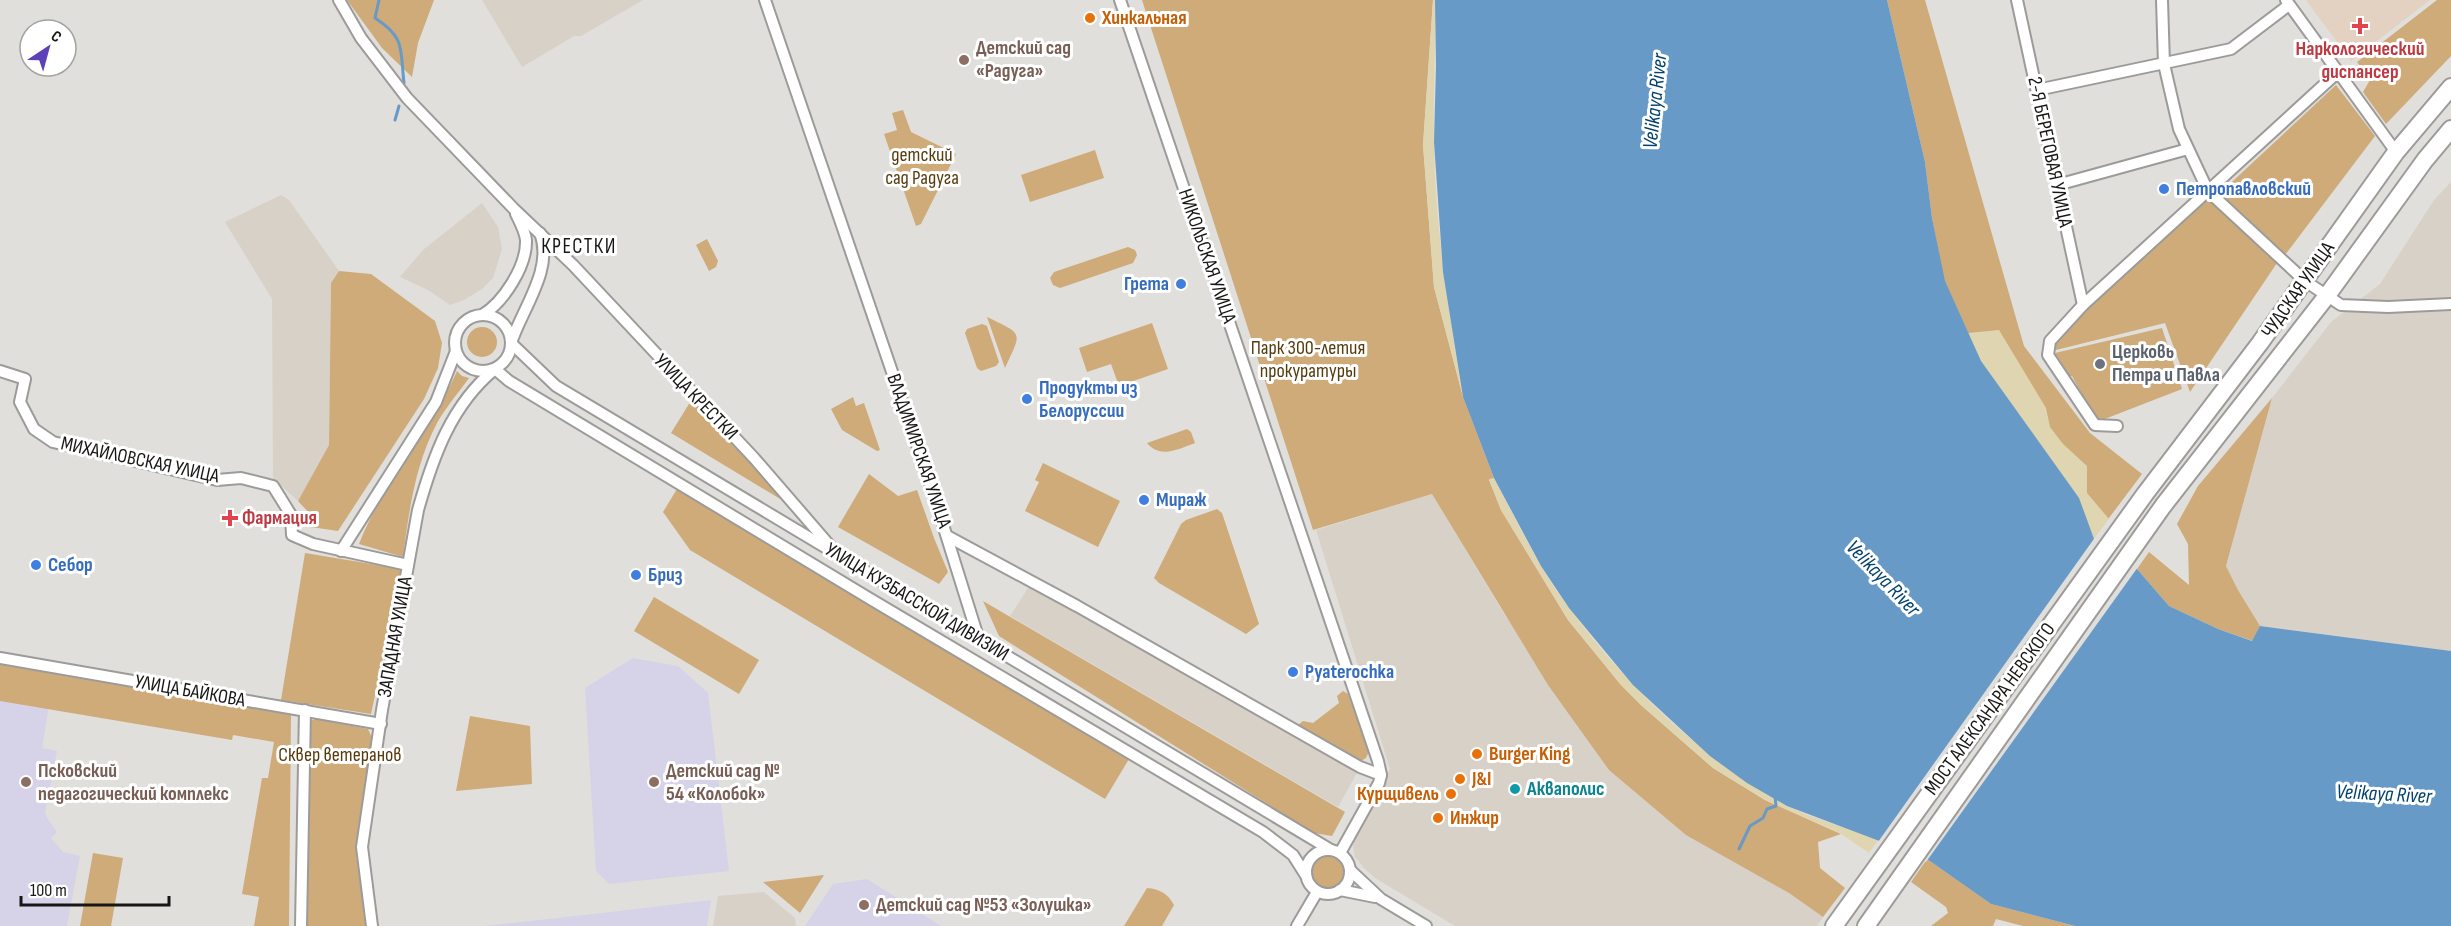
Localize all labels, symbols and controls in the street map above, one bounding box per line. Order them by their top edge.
place label: Хинкальная [1101,6,1187,30]
marker: Хинкальная [1083,11,1097,25]
marker: Наркологический диспансер [2351,17,2369,35]
north arrow [18,18,78,78]
text: С [47,27,65,47]
place label: Детский сад «Радуга» [976,36,1071,83]
place label: Наркологический диспансер [2296,37,2424,84]
water label: Velikaya River [1638,51,1673,150]
marker: Детский сад «Радуга» [957,53,971,67]
street label: 2-Я БЕРЕГОВАЯ УЛИЦА [2022,75,2078,230]
park label: детский сад Радуга [885,143,959,190]
place label: Петропавловский [2176,177,2311,201]
marker: Петропавловский [2157,182,2171,196]
street label: НИКОЛЬСКАЯ УЛИЦА [1173,186,1241,327]
district label: КРЕСТКИ [541,234,617,259]
street label: ЧУДСКАЯ УЛИЦА [2256,237,2340,343]
place label: Грета [1124,272,1169,296]
marker: Грета [1174,277,1188,291]
park label: Парк 300-летия прокуратуры [1251,336,1365,383]
place label: Церковь Петра и Павла [2112,340,2220,387]
street label: УЛИЦА КРЕСТКИ [649,349,743,445]
marker: Церковь Петра и Павла [2093,357,2107,371]
street label: ВЛАДИМИРСКАЯ УЛИЦА [881,371,957,532]
place label: Продукты из Белоруссии [1039,376,1138,423]
marker: Продукты из Белоруссии [1020,392,1034,406]
street label: МИХАЙЛОВСКАЯ УЛИЦА [59,432,222,489]
place label: Мираж [1156,488,1207,512]
marker: Мираж [1137,493,1151,507]
place label: Фармация [242,506,317,530]
marker: Фармация [223,511,237,525]
water label: Velikaya River [1841,535,1926,622]
street label: УЛИЦА КУЗБАССКОЙ ДИВИЗИИ [821,538,1013,666]
place label: Себор [48,553,93,577]
marker: Себор [29,558,43,572]
place label: Бриз [648,563,683,587]
marker: Бриз [629,568,643,582]
street label: ЗАПАДНАЯ УЛИЦА [373,574,417,699]
street label: МОСТ АЛЕКСАНДРА НЕВСКОГО [1920,618,2060,800]
place label: Pyaterochka [1305,660,1394,684]
marker: Pyaterochka [1286,665,1300,679]
street label: УЛИЦА БАЙКОВА [133,670,247,713]
place label: Burger King [1489,742,1571,766]
park label: Сквер ветеранов [278,743,402,767]
marker: Burger King [1470,747,1484,761]
place label: Псковский педагогический комплекс [38,759,229,806]
place label: Детский сад № 54 «Колобок» [666,759,780,806]
place label: J&I [1471,767,1492,791]
marker: J&I [1453,772,1467,786]
marker: Псковский педагогический комплекс [19,775,33,789]
marker: Детский сад № 54 «Колобок» [647,775,661,789]
place label: Акваполис [1526,777,1605,801]
water label: Velikaya River [2336,779,2433,809]
place label: Курщивель [1357,782,1439,806]
marker: Акваполис [1508,782,1522,796]
marker: Курщивель [1444,787,1458,801]
place label: Инжир [1450,806,1499,830]
marker: Инжир [1431,811,1445,825]
scale bar [21,869,170,907]
text: 100 m [30,880,67,901]
place label: Детский сад №53 «Золушка» [876,893,1092,917]
marker: Детский сад №53 «Золушка» [857,898,871,912]

